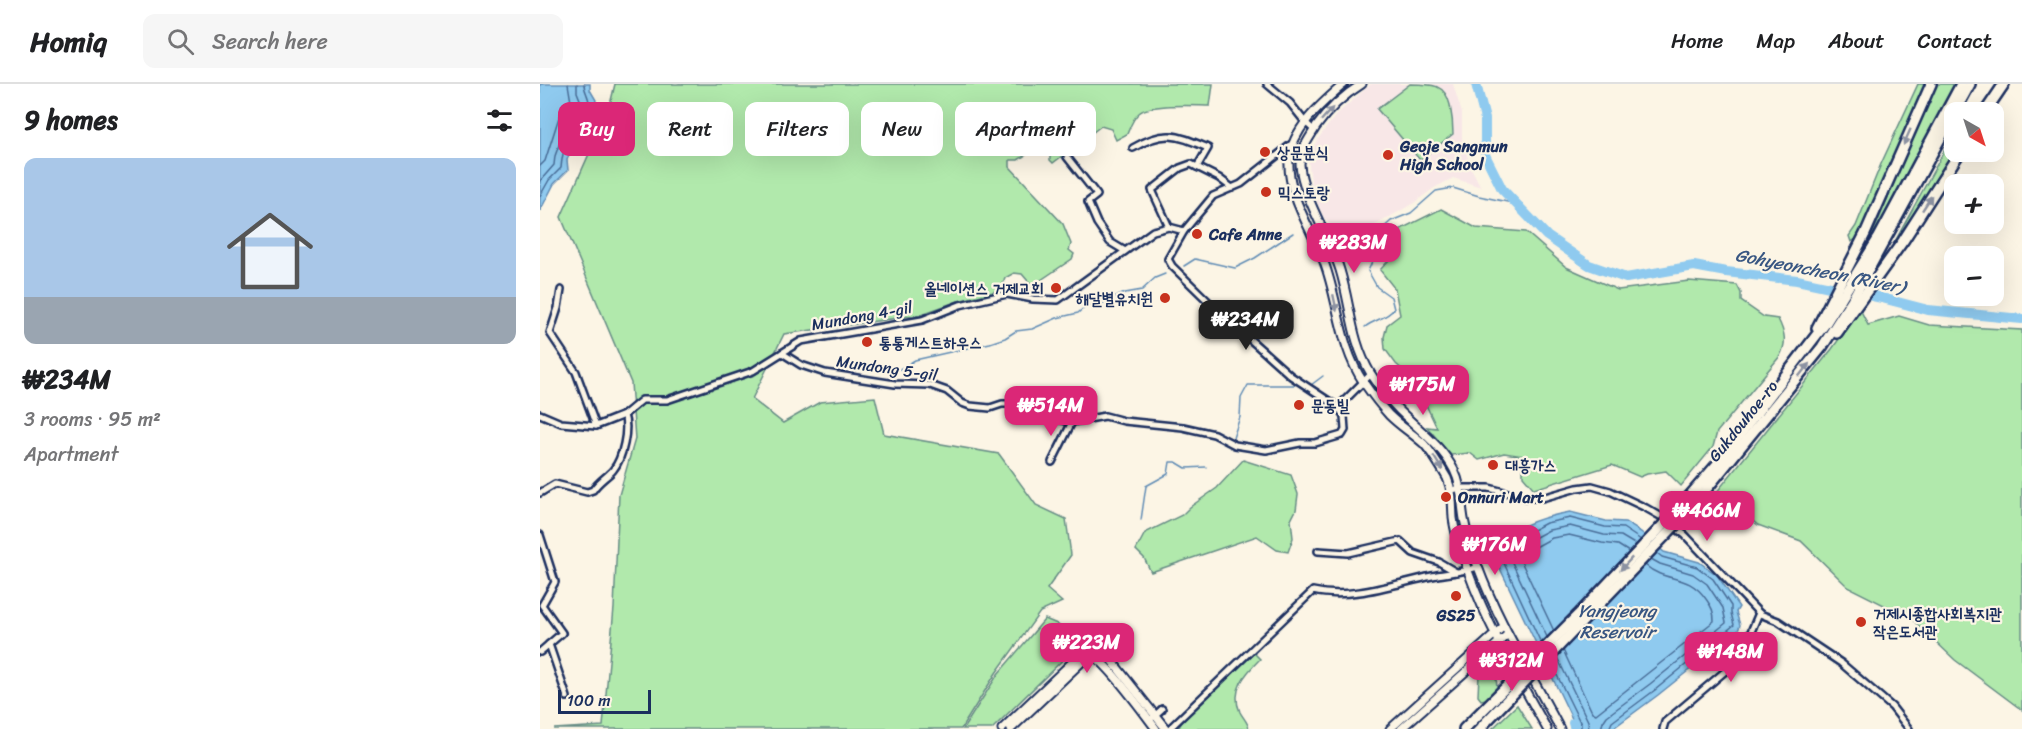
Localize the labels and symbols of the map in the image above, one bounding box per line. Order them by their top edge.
north arrow [1944,102,2004,162]
one-way arrow [1320,107,1333,122]
one-way arrow [1902,129,1911,146]
place label: Geoje Sangmun High School [1399,132,1508,179]
place label: 상문분식 [1277,138,1329,167]
marker: 상문분식 [1258,145,1272,159]
marker: Geoje Sangmun High School [1381,148,1395,162]
place label: 믹스토랑 [1278,178,1330,207]
marker: 믹스토랑 [1259,185,1273,199]
one-way arrow [1922,195,1933,211]
place label: Cafe Anne [1208,220,1282,249]
pin: ₩283M [1312,223,1396,274]
marker: Cafe Anne [1190,227,1204,241]
water label: Gohyeoncheon (River) [1733,239,1911,304]
place label: 올네이션스 거제교회 [924,274,1044,303]
marker: 올네이션스 거제교회 [1049,281,1063,295]
place label: 해달별유치원 [1075,284,1153,313]
marker: 해달별유치원 [1158,291,1172,305]
street label: Mundong 4-gil [809,293,915,339]
one-way arrow [1331,294,1340,313]
pin: ₩234M [1204,300,1288,351]
place label: 통통게스트하우스 [879,328,982,357]
marker: 통통게스트하우스 [860,335,874,349]
street label: Mundong 5-gil [834,347,940,390]
one-way arrow [1797,362,1809,377]
pin: ₩175M [1381,365,1465,416]
street label: Gukdouhoe-ro [1701,373,1785,469]
pin: ₩514M [1009,386,1093,437]
place label: 문동빌 [1311,391,1350,420]
marker: 문동빌 [1292,398,1306,412]
place label: 대흥가스 [1505,451,1557,480]
one-way arrow [1432,455,1443,471]
marker: 대흥가스 [1486,458,1500,472]
place label: Onnuri Mart [1457,483,1544,512]
marker: Onnuri Mart [1439,490,1453,504]
pin: ₩466M [1665,491,1749,542]
pin: ₩176M [1453,525,1537,576]
one-way arrow [1619,557,1633,571]
marker: GS25 [1449,589,1463,603]
water label: Yangjeong Reservoir [1578,595,1658,648]
place label: 거제시종합사회복지관 작은도서관 [1873,599,2002,646]
place label: GS25 [1435,601,1476,630]
marker: 거제시종합사회복지관 작은도서관 [1854,615,1868,629]
pin: ₩223M [1045,623,1129,674]
pin: ₩148M [1689,632,1773,683]
pin: ₩312M [1470,641,1554,692]
scale bar [558,687,651,714]

